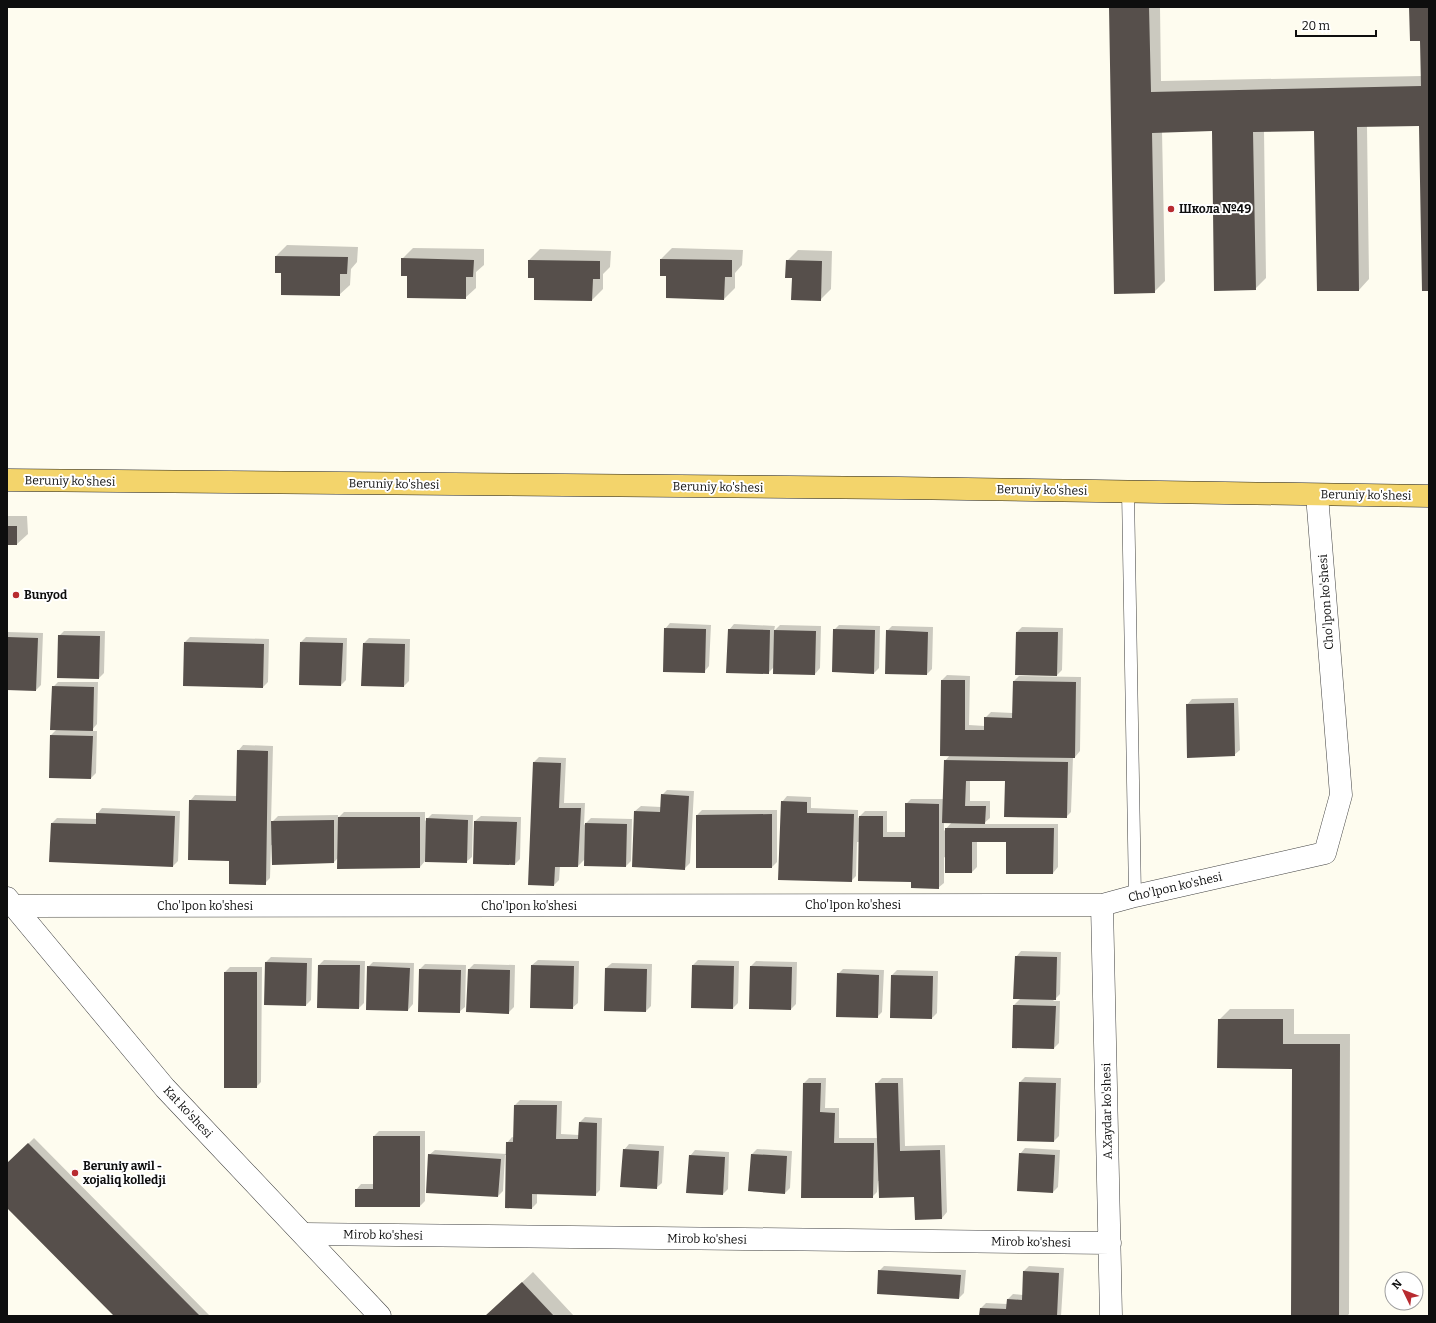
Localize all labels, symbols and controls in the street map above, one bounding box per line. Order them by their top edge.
scale bar [1296,12,1376,38]
text: 20 m [1302,19,1331,33]
place label: Школа №49 [1179,202,1251,216]
marker: Школа №49 [1166,204,1176,214]
street label: Beruniy ko'shesi [25,473,116,489]
street label: Beruniy ko'shesi [349,476,440,492]
street label: Beruniy ko'shesi [673,479,764,495]
street label: Beruniy ko'shesi [997,482,1088,498]
street label: Beruniy ko'shesi [1321,487,1412,503]
street label: Cho'lpon ko'shesi [1316,553,1336,650]
place label: Bunyod [24,588,68,602]
marker: Bunyod [11,590,21,600]
street label: Cho'lpon ko'shesi [1127,869,1224,905]
street label: Cho'lpon ko'shesi [805,898,901,912]
street label: Cho'lpon ko'shesi [157,899,253,913]
street label: Cho'lpon ko'shesi [481,899,577,913]
street label: A.Xaydar ko'shesi [1099,1062,1115,1159]
street label: Kat ko'shesi [161,1083,216,1141]
place label: Beruniy awil - xojaliq kolledji [83,1159,166,1188]
marker: Beruniy awil - xojaliq kolledji [70,1168,80,1178]
street label: Mirob ko'shesi [343,1227,423,1243]
street label: Mirob ko'shesi [667,1231,747,1247]
street label: Mirob ko'shesi [991,1234,1071,1250]
north arrow [1384,1271,1424,1311]
text: N [1389,1277,1405,1292]

